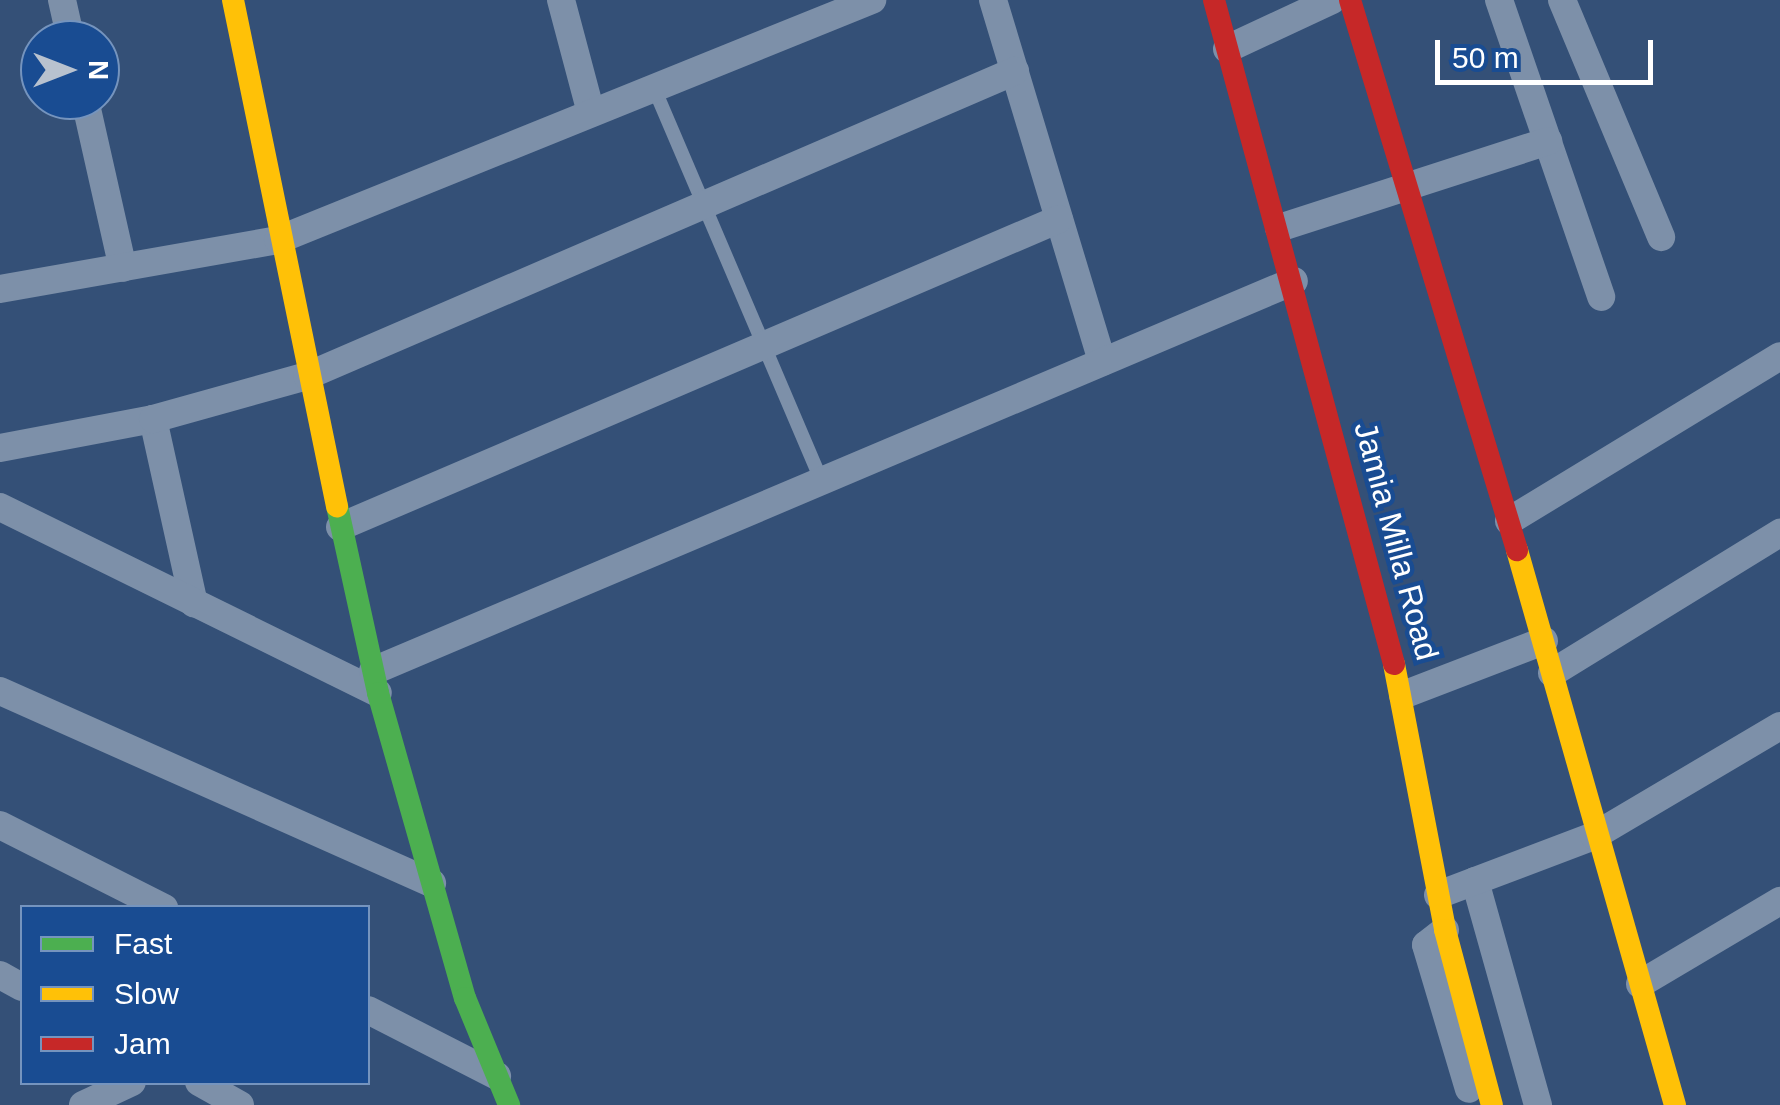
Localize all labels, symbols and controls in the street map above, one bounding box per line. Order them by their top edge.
north arrow [20,20,120,120]
scale bar [1440,20,1658,82]
text: 50 m [1452,41,1519,74]
text: N [83,60,114,80]
street label: Jamia Milla Road [1346,418,1446,664]
legend [20,905,370,1085]
text: Fast [114,927,172,960]
text: Slow [114,977,179,1010]
text: Jam [114,1027,171,1060]

